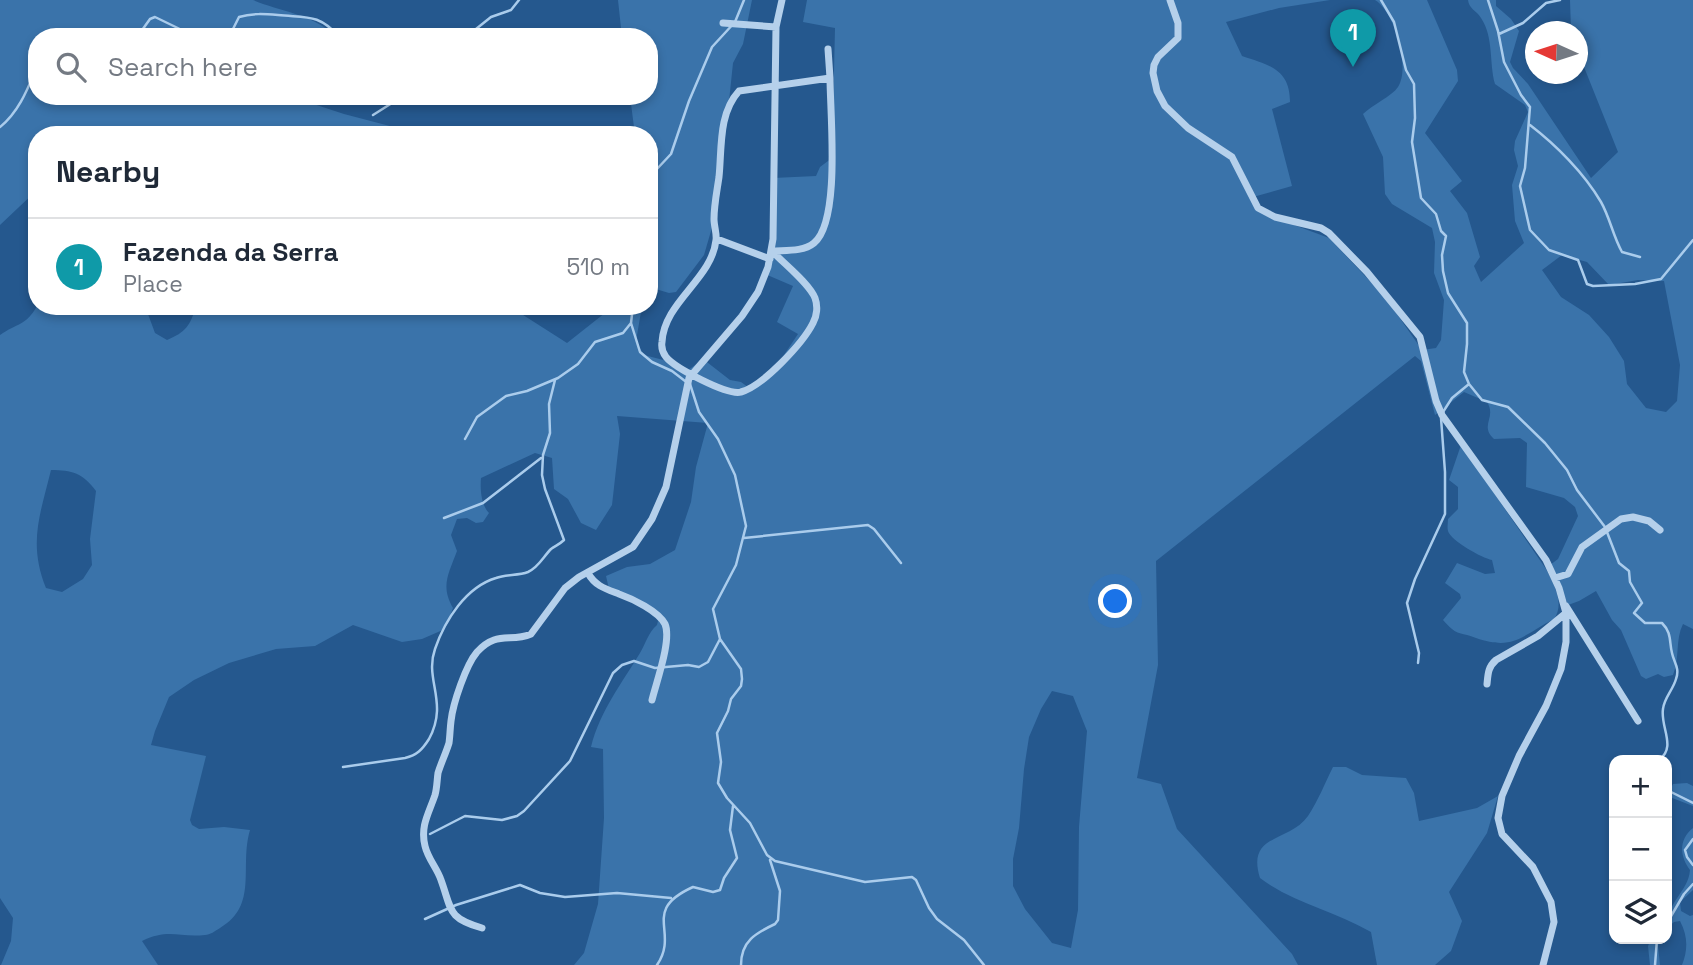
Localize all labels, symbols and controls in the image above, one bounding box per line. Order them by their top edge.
pin: 1 [1330,9,1376,67]
north arrow [1525,21,1588,84]
search box [28,28,658,105]
icon: search [52,48,90,86]
text: Search here [108,50,258,84]
text: Nearby [56,152,160,191]
text: Fazenda da Serra [123,235,339,269]
text: 1 [74,252,84,282]
text: 510 m [567,252,630,282]
text: Place [123,269,183,299]
your location [1098,584,1132,618]
map controls [1609,755,1672,944]
button: + [1609,755,1672,818]
button: − [1609,818,1672,881]
button: layers [1609,881,1672,944]

